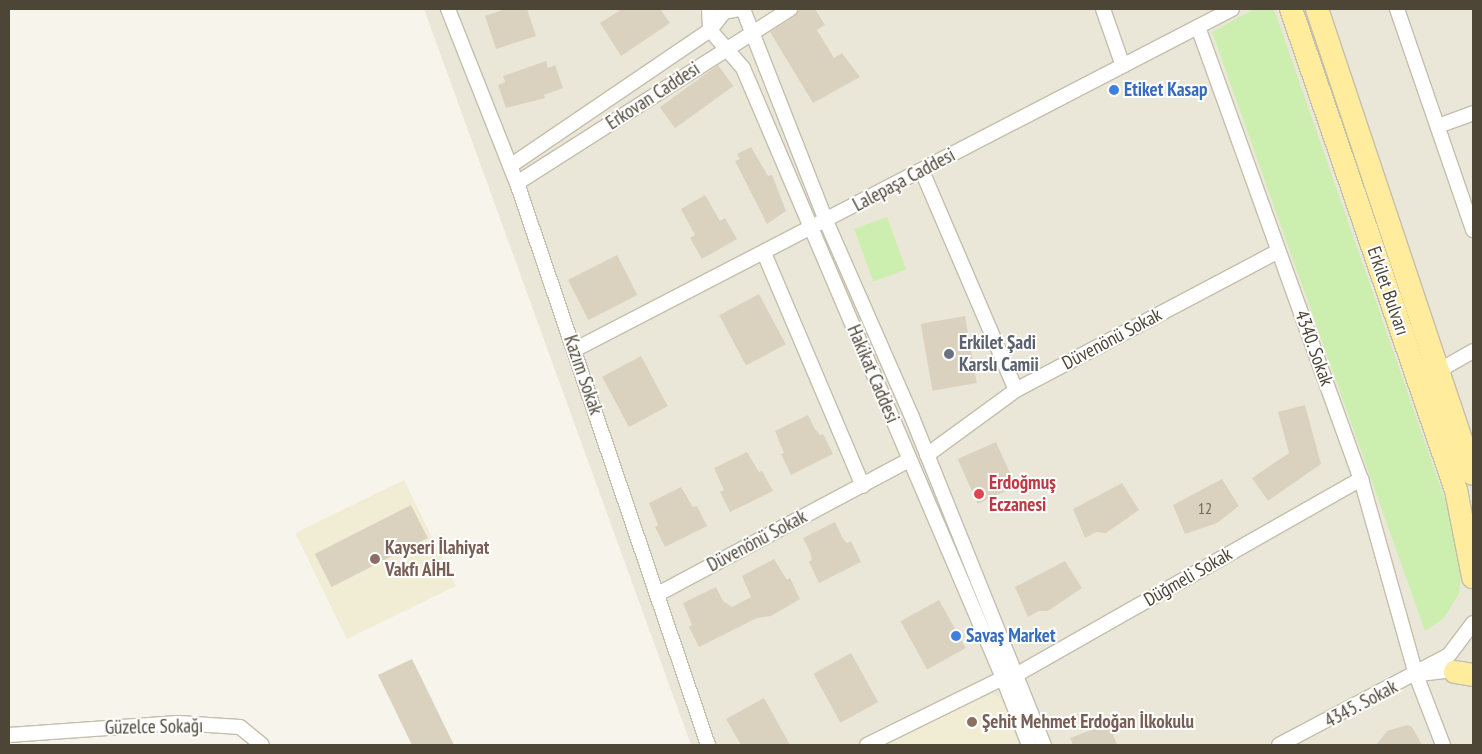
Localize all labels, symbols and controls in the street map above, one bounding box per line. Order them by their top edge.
street label: Erkovan Caddesi [602,57,704,135]
place label: Etiket Kasap [1124,79,1208,101]
marker: Etiket Kasap [1108,84,1120,96]
street label: Lalepaşa Caddesi [849,144,959,216]
street label: Erkilet Bulvarı [1362,244,1414,338]
street label: Düvenönü Sokak [1058,303,1166,375]
street label: 4340. Sokak [1290,306,1338,390]
street label: Hakikat Caddesi [842,321,904,427]
street label: Kazım Sokak [559,332,607,418]
place label: Erkilet Şadi Karslı Camii [959,332,1039,376]
marker: Erkilet Şadi Karslı Camii [943,348,955,360]
place label: Erdoğmuş Eczanesi [989,472,1056,516]
marker: Erdoğmuş Eczanesi [973,488,985,500]
house number: 12 [1198,498,1212,518]
street label: Düvenönü Sokak [703,505,811,577]
place label: Kayseri İlahiyat Vakfı AİHL [385,537,489,581]
street label: Düğmeli Sokak [1140,543,1236,611]
marker: Kayseri İlahiyat Vakfı AİHL [369,553,381,565]
place label: Savaş Market [966,625,1055,647]
marker: Savaş Market [950,630,962,642]
street label: 4345. Sokak [1320,675,1402,733]
place label: Şehit Mehmet Erdoğan İlkokulu [982,711,1194,733]
street label: Güzelce Sokağı [105,715,203,739]
marker: Şehit Mehmet Erdoğan İlkokulu [966,716,978,728]

